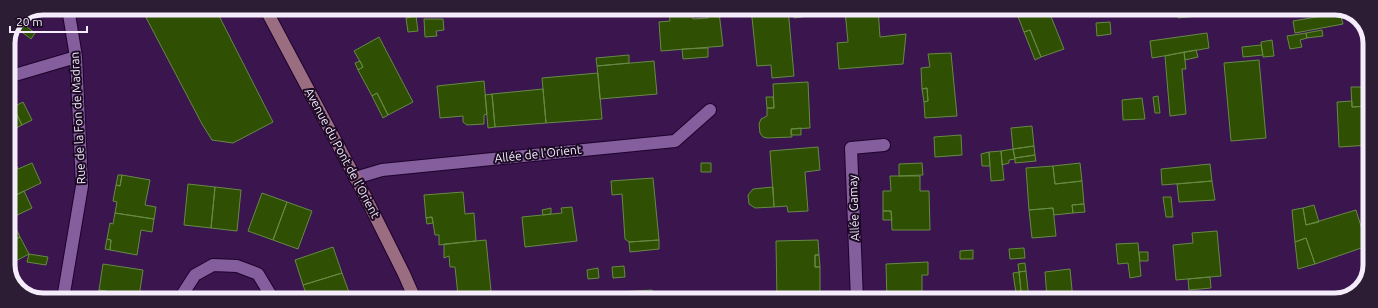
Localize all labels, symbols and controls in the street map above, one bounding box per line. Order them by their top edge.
scale bar [10,8,87,34]
text: 20 m [16,15,43,28]
street label: Rue de la Fon de Madran [68,51,87,185]
street label: Avenue du Pont de l'Orient [303,86,382,220]
street label: Allée de l'Orient [494,142,582,165]
street label: Allée Gamay [846,174,861,241]

